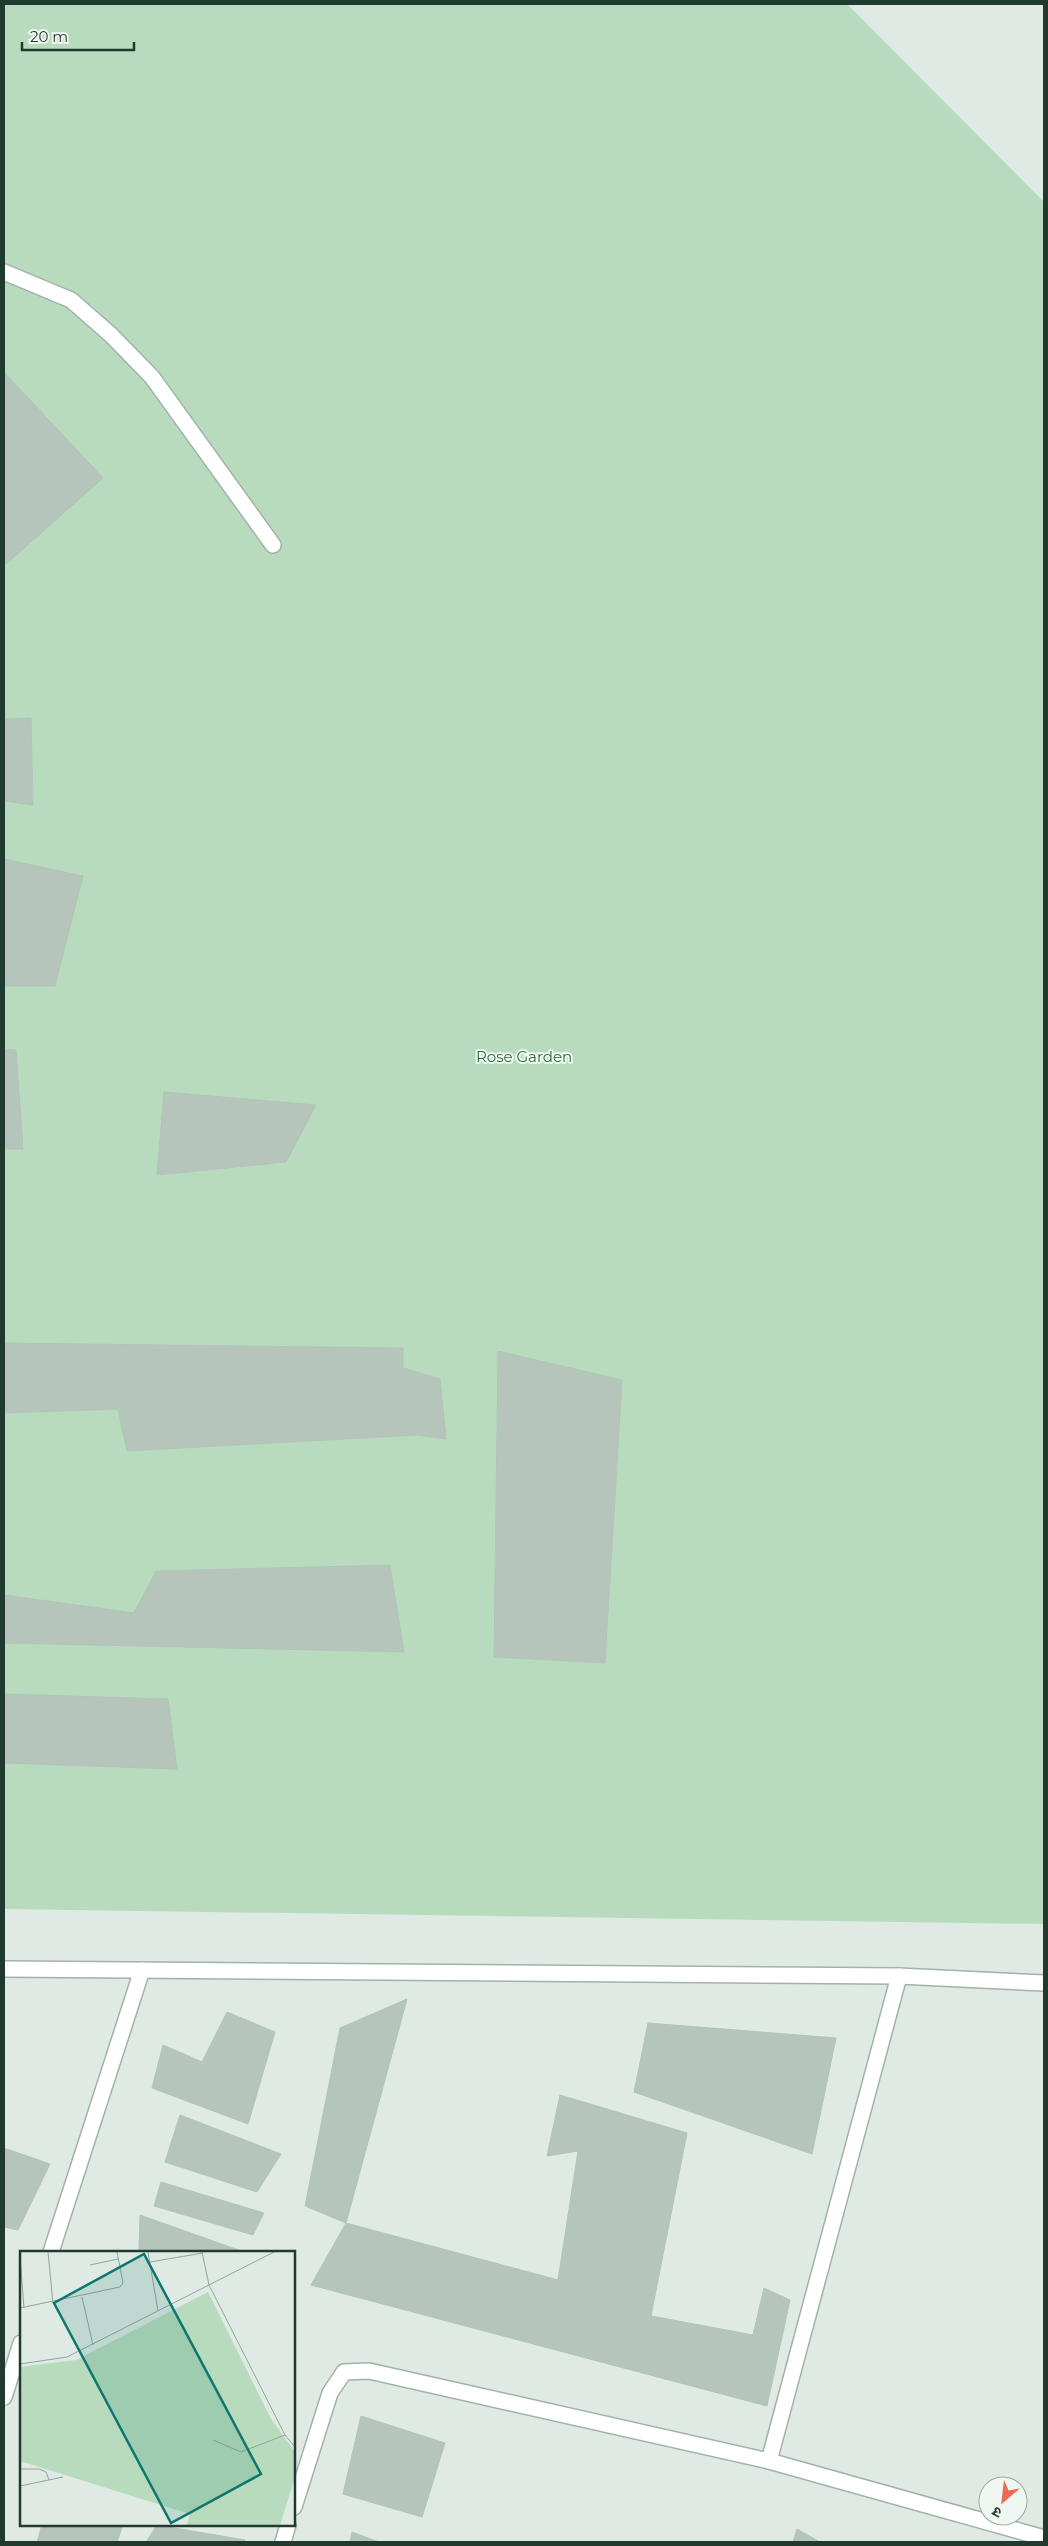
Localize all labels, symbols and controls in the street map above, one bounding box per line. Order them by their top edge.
scale bar [22,20,135,52]
text: 20 m [30,27,68,46]
park label: Rose Garden [476,1047,572,1066]
inset map [20,2251,295,2526]
north arrow [978,2476,1028,2526]
text: उ [988,2502,1005,2522]

